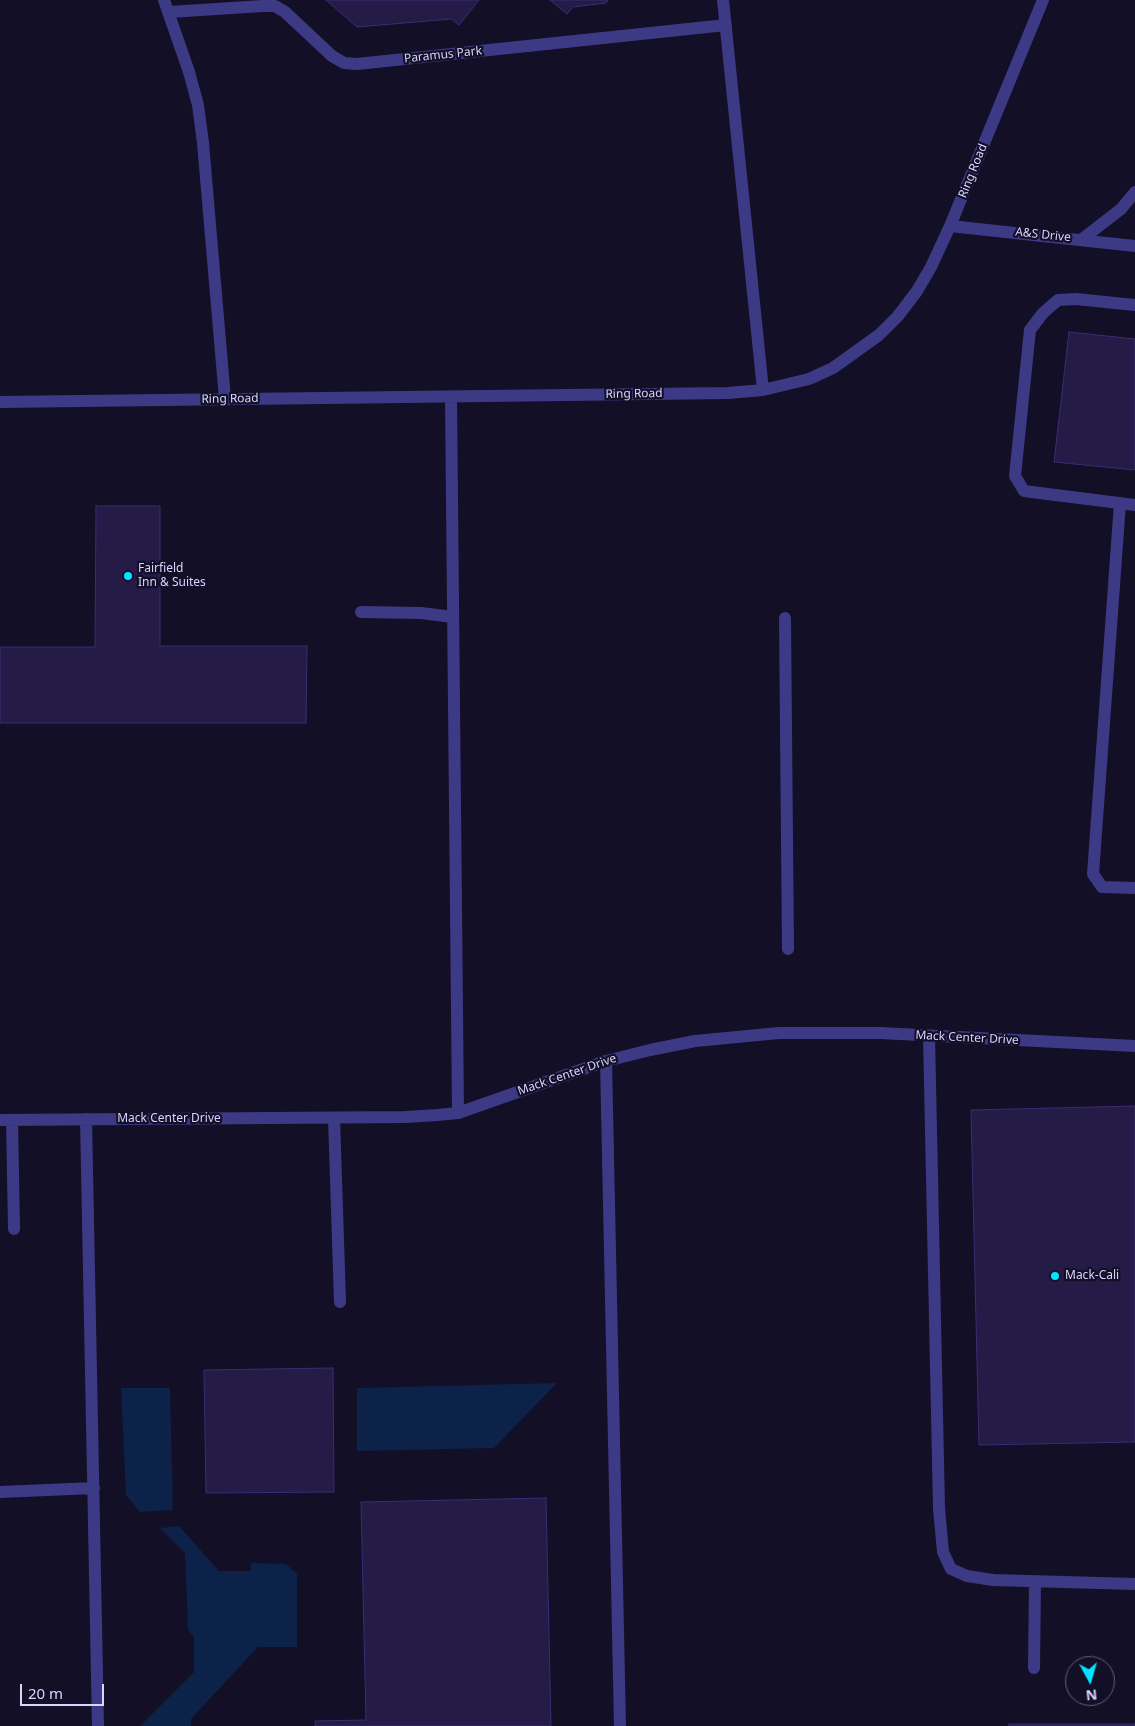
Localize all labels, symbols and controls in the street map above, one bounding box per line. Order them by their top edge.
street label: Paramus Park [403,44,483,66]
street label: Ring Road [956,142,990,200]
street label: A&S Drive [1014,225,1072,245]
street label: Ring Road [605,386,663,402]
street label: Ring Road [201,391,259,407]
place label: Fairfield Inn & Suites [138,562,206,590]
marker: Fairfield Inn & Suites [122,570,134,582]
street label: Mack Center Drive [915,1028,1019,1048]
street label: Mack Center Drive [516,1051,618,1099]
street label: Mack Center Drive [117,1112,221,1126]
place label: Mack-Cali [1065,1269,1119,1283]
marker: Mack-Cali [1049,1270,1061,1282]
north arrow [1065,1656,1115,1706]
scale bar [22,1674,106,1706]
text: 20 m [28,1683,63,1703]
text: N [1085,1685,1098,1705]

